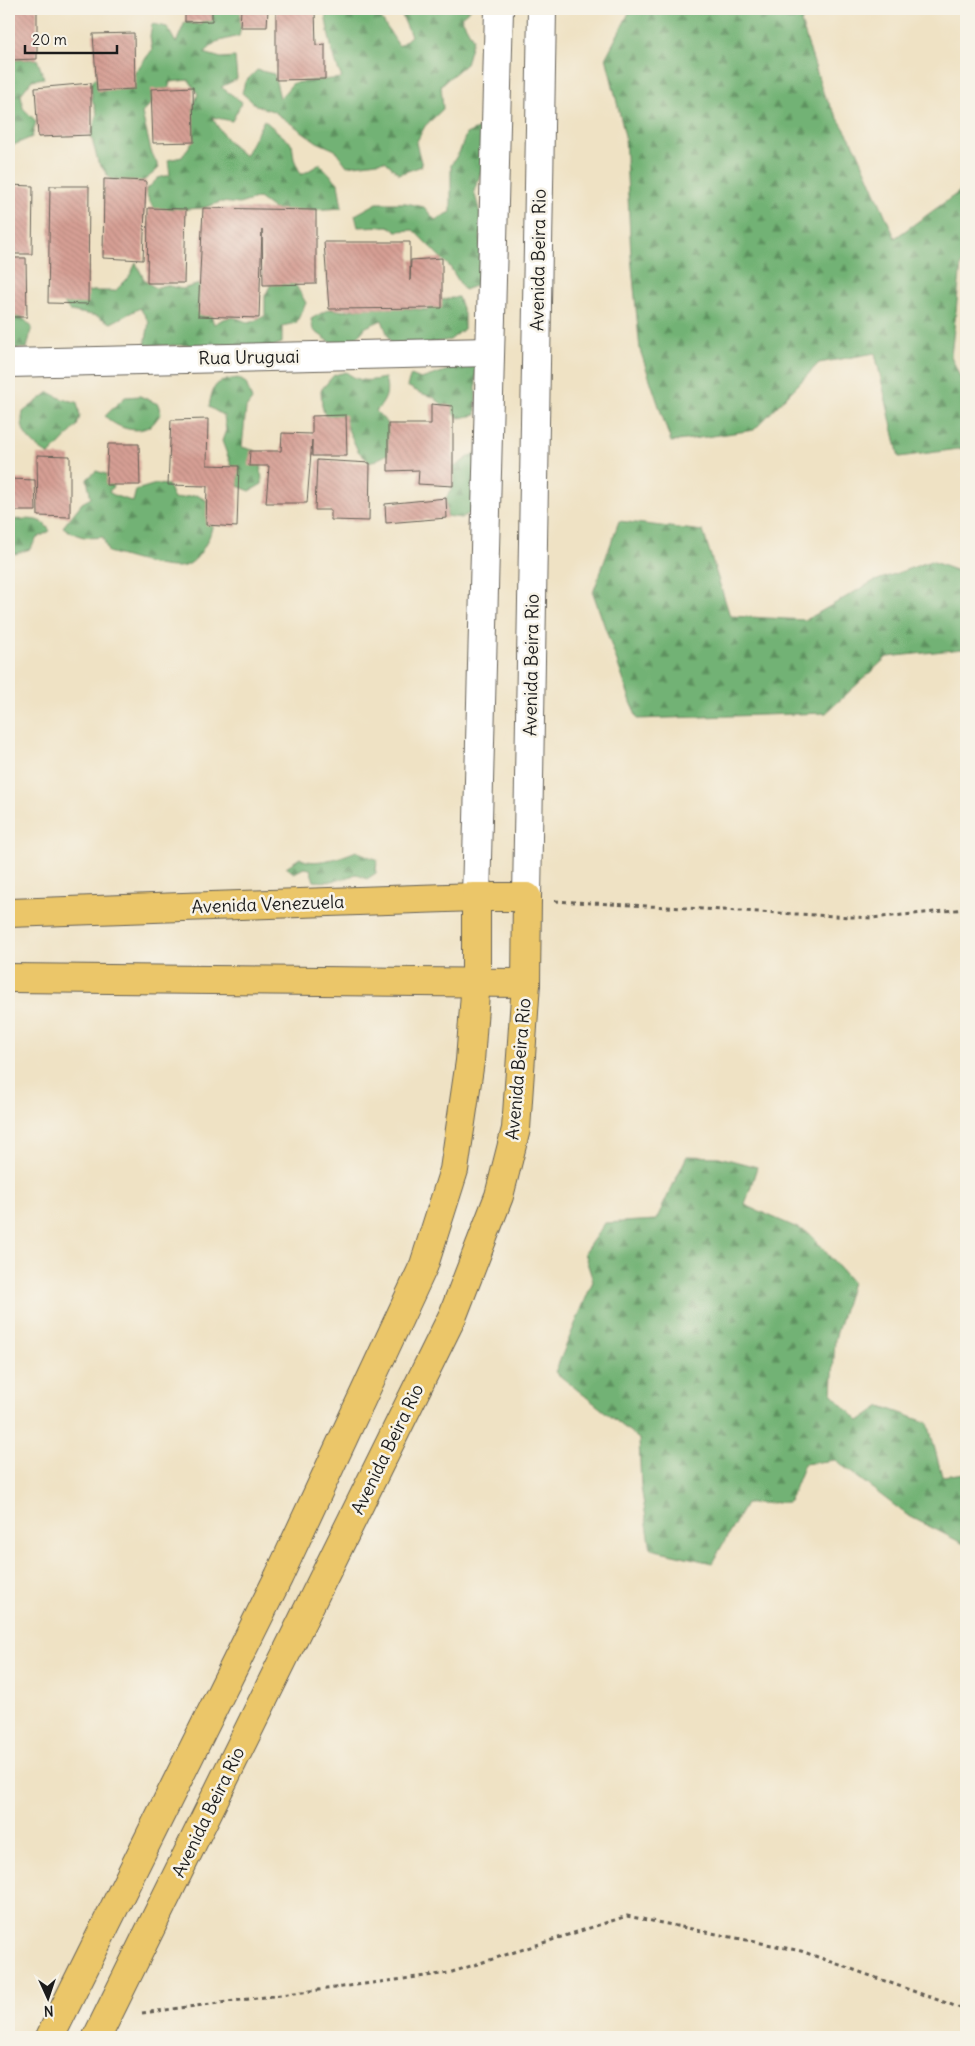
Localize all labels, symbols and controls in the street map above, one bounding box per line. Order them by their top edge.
scale bar [25,22,118,54]
text: 20 m [32,30,67,49]
street label: Avenida Beira Rio [525,189,551,331]
street label: Rua Uruguai [198,345,300,369]
street label: Avenida Beira Rio [518,594,544,736]
street label: Avenida Venezuela [191,890,345,918]
street label: Avenida Beira Rio [500,997,536,1141]
street label: Avenida Beira Rio [345,1380,429,1518]
street label: Avenida Beira Rio [166,1743,250,1881]
north arrow [22,1974,72,2024]
text: N [43,2002,54,2020]

